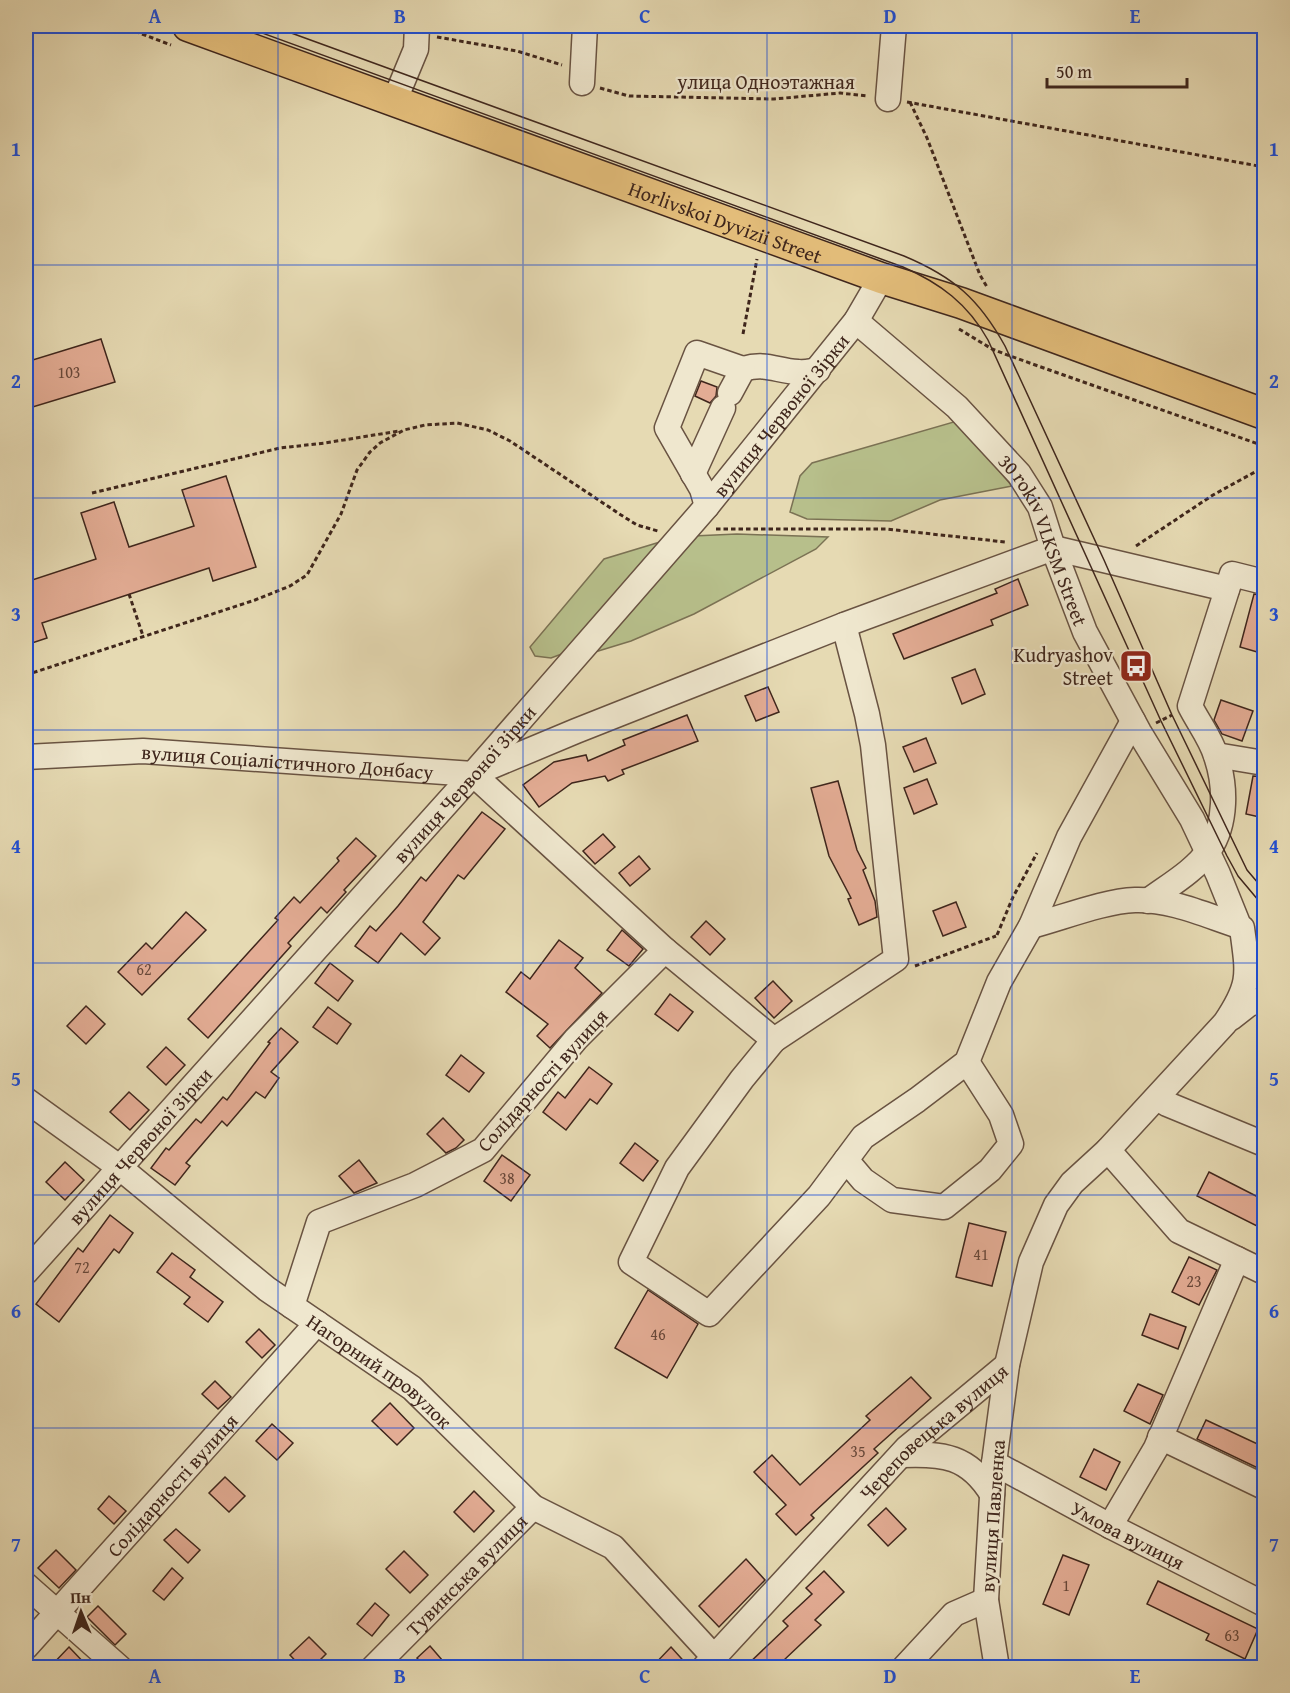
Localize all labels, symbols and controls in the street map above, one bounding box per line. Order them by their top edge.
text: A [149,1,162,30]
text: B [394,1,406,30]
text: C [639,1,651,30]
text: D [883,1,897,30]
text: E [1130,1,1141,30]
scale bar [1047,51,1186,89]
text: 50 m [1056,58,1092,85]
street label: улица Одноэтажная [676,67,855,96]
text: 1 [11,134,21,163]
text: 1 [1269,134,1279,163]
street label: Horlivskoi Dyvizii Street [625,173,826,270]
street label: вулиця Червоної Зірки [706,327,855,503]
house number: 103 [57,360,81,384]
text: 2 [11,366,21,395]
text: 2 [1269,366,1279,395]
street label: 30 rokiv VLKSM Street [992,447,1096,630]
text: 3 [11,599,21,628]
text: 3 [1269,599,1279,628]
place label: Kudryashov Street [1013,640,1113,692]
bus stop icon: Kudryashov Street [1118,648,1154,684]
street label: вулиця Червоної Зірки [386,698,542,869]
street label: вулиця Соціалістичного Донбасу [141,736,434,786]
text: 4 [11,831,21,860]
text: 4 [1269,831,1279,860]
house number: 62 [136,957,152,981]
street label: Солідарності вулиця [470,1002,614,1158]
street label: вулиця Червоної Зірки [61,1060,218,1231]
text: 5 [11,1064,21,1093]
text: 5 [1269,1064,1279,1093]
house number: 38 [499,1166,515,1190]
house number: 41 [973,1242,989,1266]
house number: 72 [74,1255,90,1279]
house number: 23 [1186,1269,1202,1293]
text: 6 [11,1296,21,1325]
text: 6 [1269,1296,1279,1325]
street label: Нагорний провулок [301,1306,460,1435]
house number: 46 [650,1322,666,1346]
street label: Череповецька вулиця [852,1356,1014,1506]
street label: Солідарності вулиця [99,1407,244,1563]
street label: вулиця Павленка [972,1438,1012,1593]
house number: 35 [850,1439,866,1463]
street label: Умова вулиця [1066,1493,1190,1576]
street label: Тувинська вулиця [399,1507,533,1642]
text: 7 [11,1529,21,1558]
text: 7 [1269,1529,1279,1558]
house number: 1 [1062,1573,1070,1597]
north arrow [51,1582,111,1642]
text: Пн [70,1585,91,1609]
house number: 63 [1224,1623,1240,1647]
text: A [149,1661,162,1690]
text: B [394,1661,406,1690]
text: C [639,1661,651,1690]
text: D [883,1661,897,1690]
text: E [1130,1661,1141,1690]

